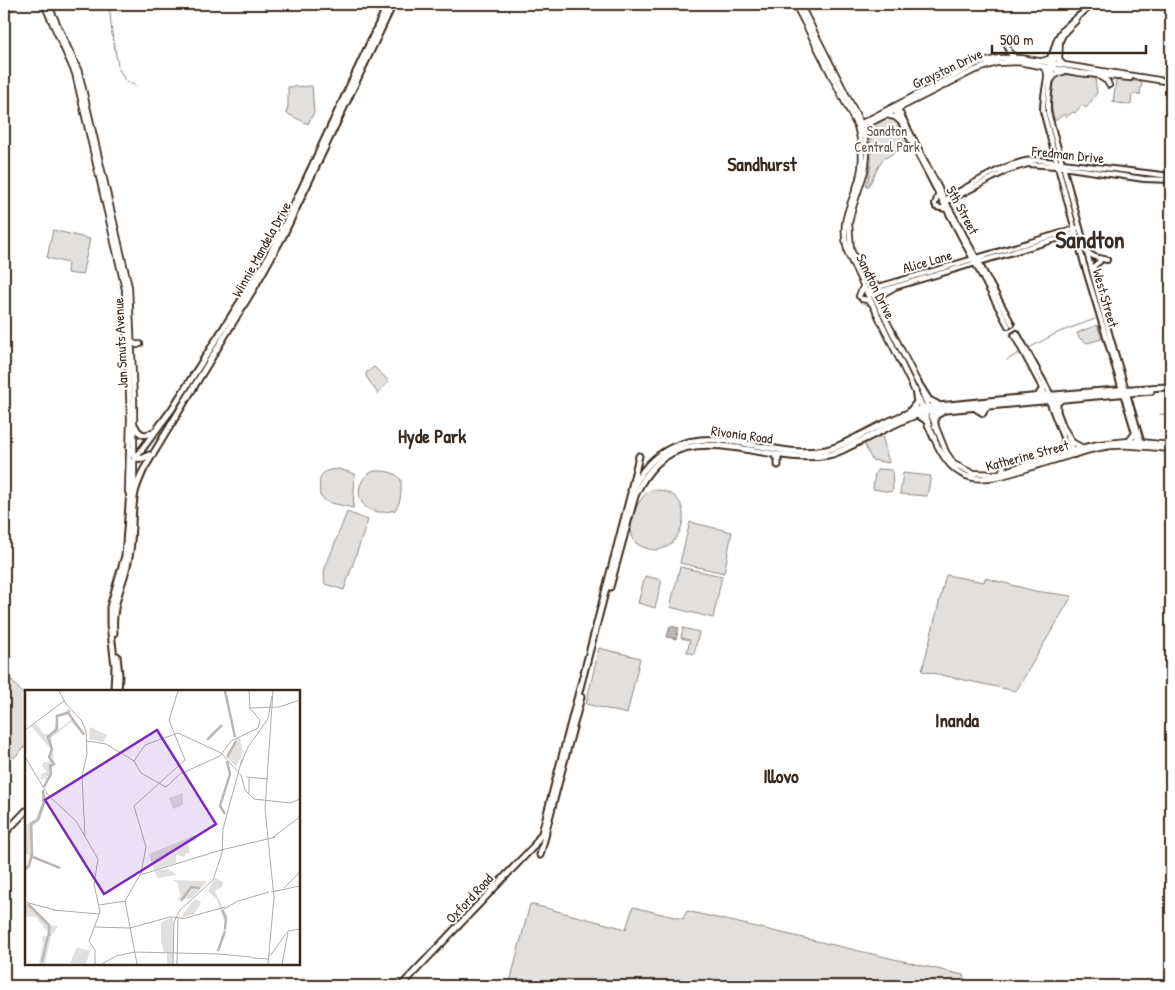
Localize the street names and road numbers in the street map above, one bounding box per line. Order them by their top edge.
street label: Grayston Drive [909,43,986,93]
street label: Fredman Drive [1030,141,1106,167]
street label: 5th Street [942,182,984,238]
street label: Winnie Mandela Drive [227,198,295,300]
street label: Alice Lane [900,245,954,277]
street label: Sandton Drive [852,250,900,322]
street label: West Street [1089,266,1123,330]
street label: Jan Smuts Avenue [108,297,132,389]
street label: Rivonia Road [710,420,774,448]
street label: Katherine Street [983,435,1071,475]
street label: Oxford Road [441,869,497,927]

